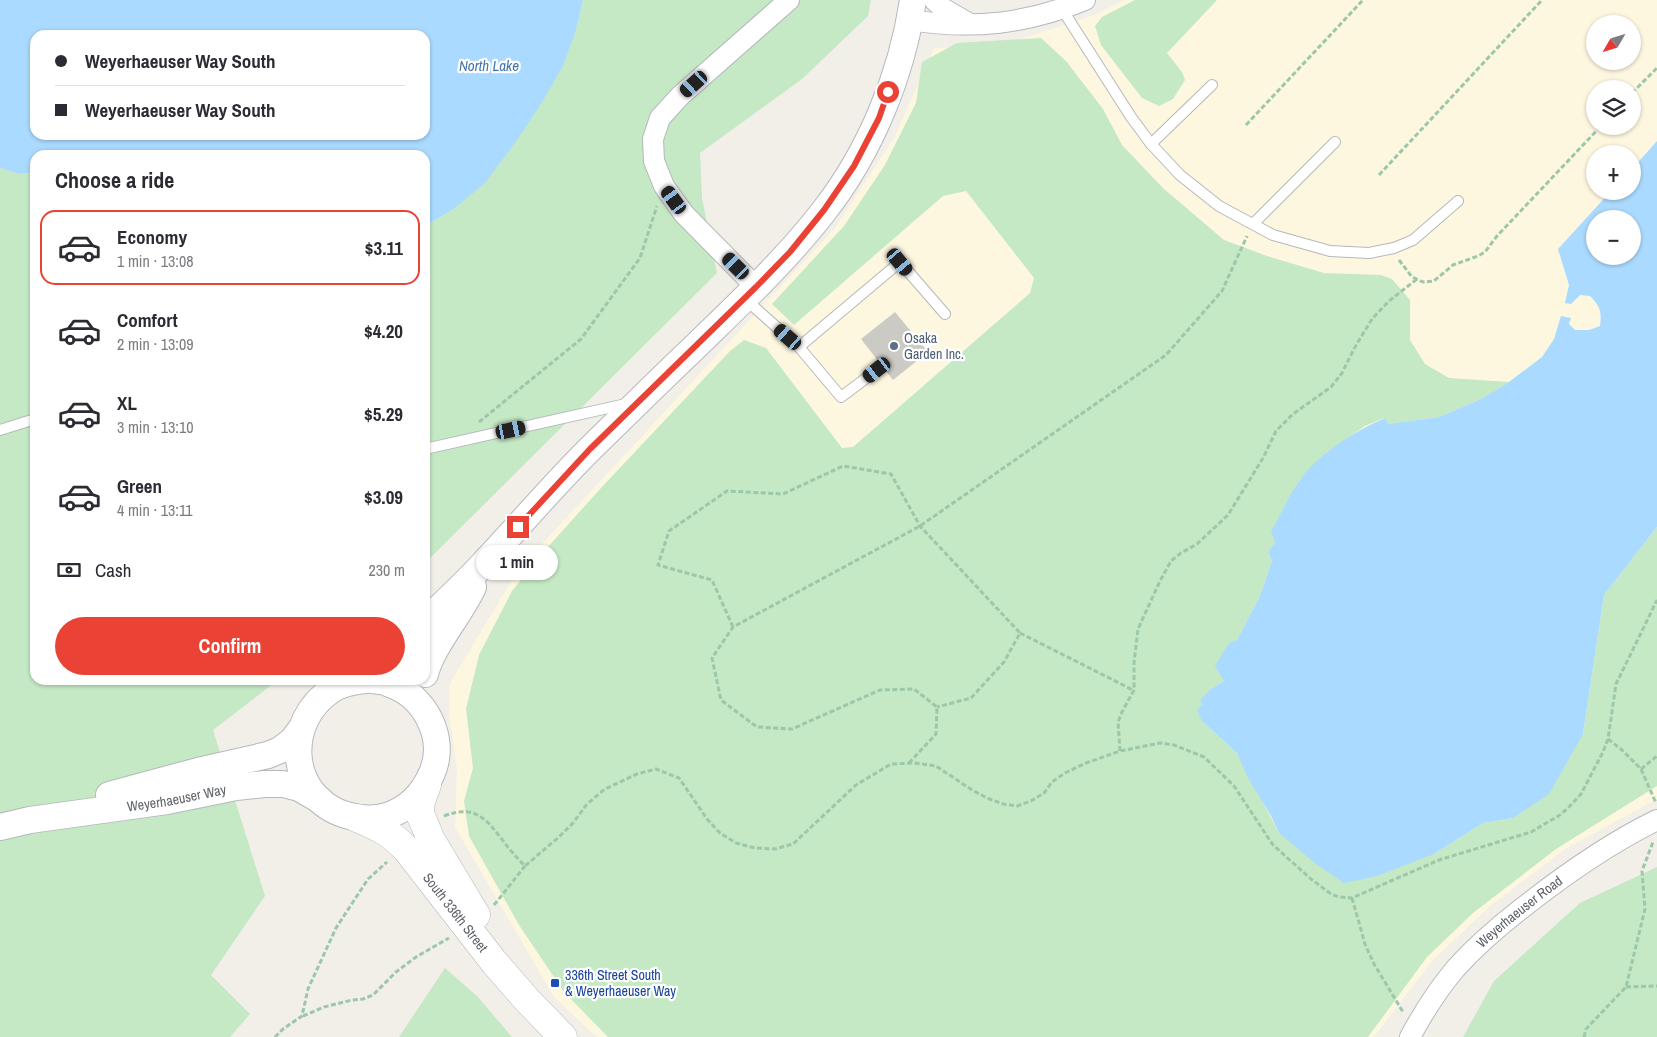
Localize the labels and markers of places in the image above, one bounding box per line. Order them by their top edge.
place label: Osaka Garden Inc. [904,329,964,363]
marker: Osaka Garden Inc. [888,340,900,352]
place label: 336th Street South & Weyerhaeuser Way [565,966,676,1000]
marker: 336th Street South & Weyerhaeuser Way [549,977,561,989]

